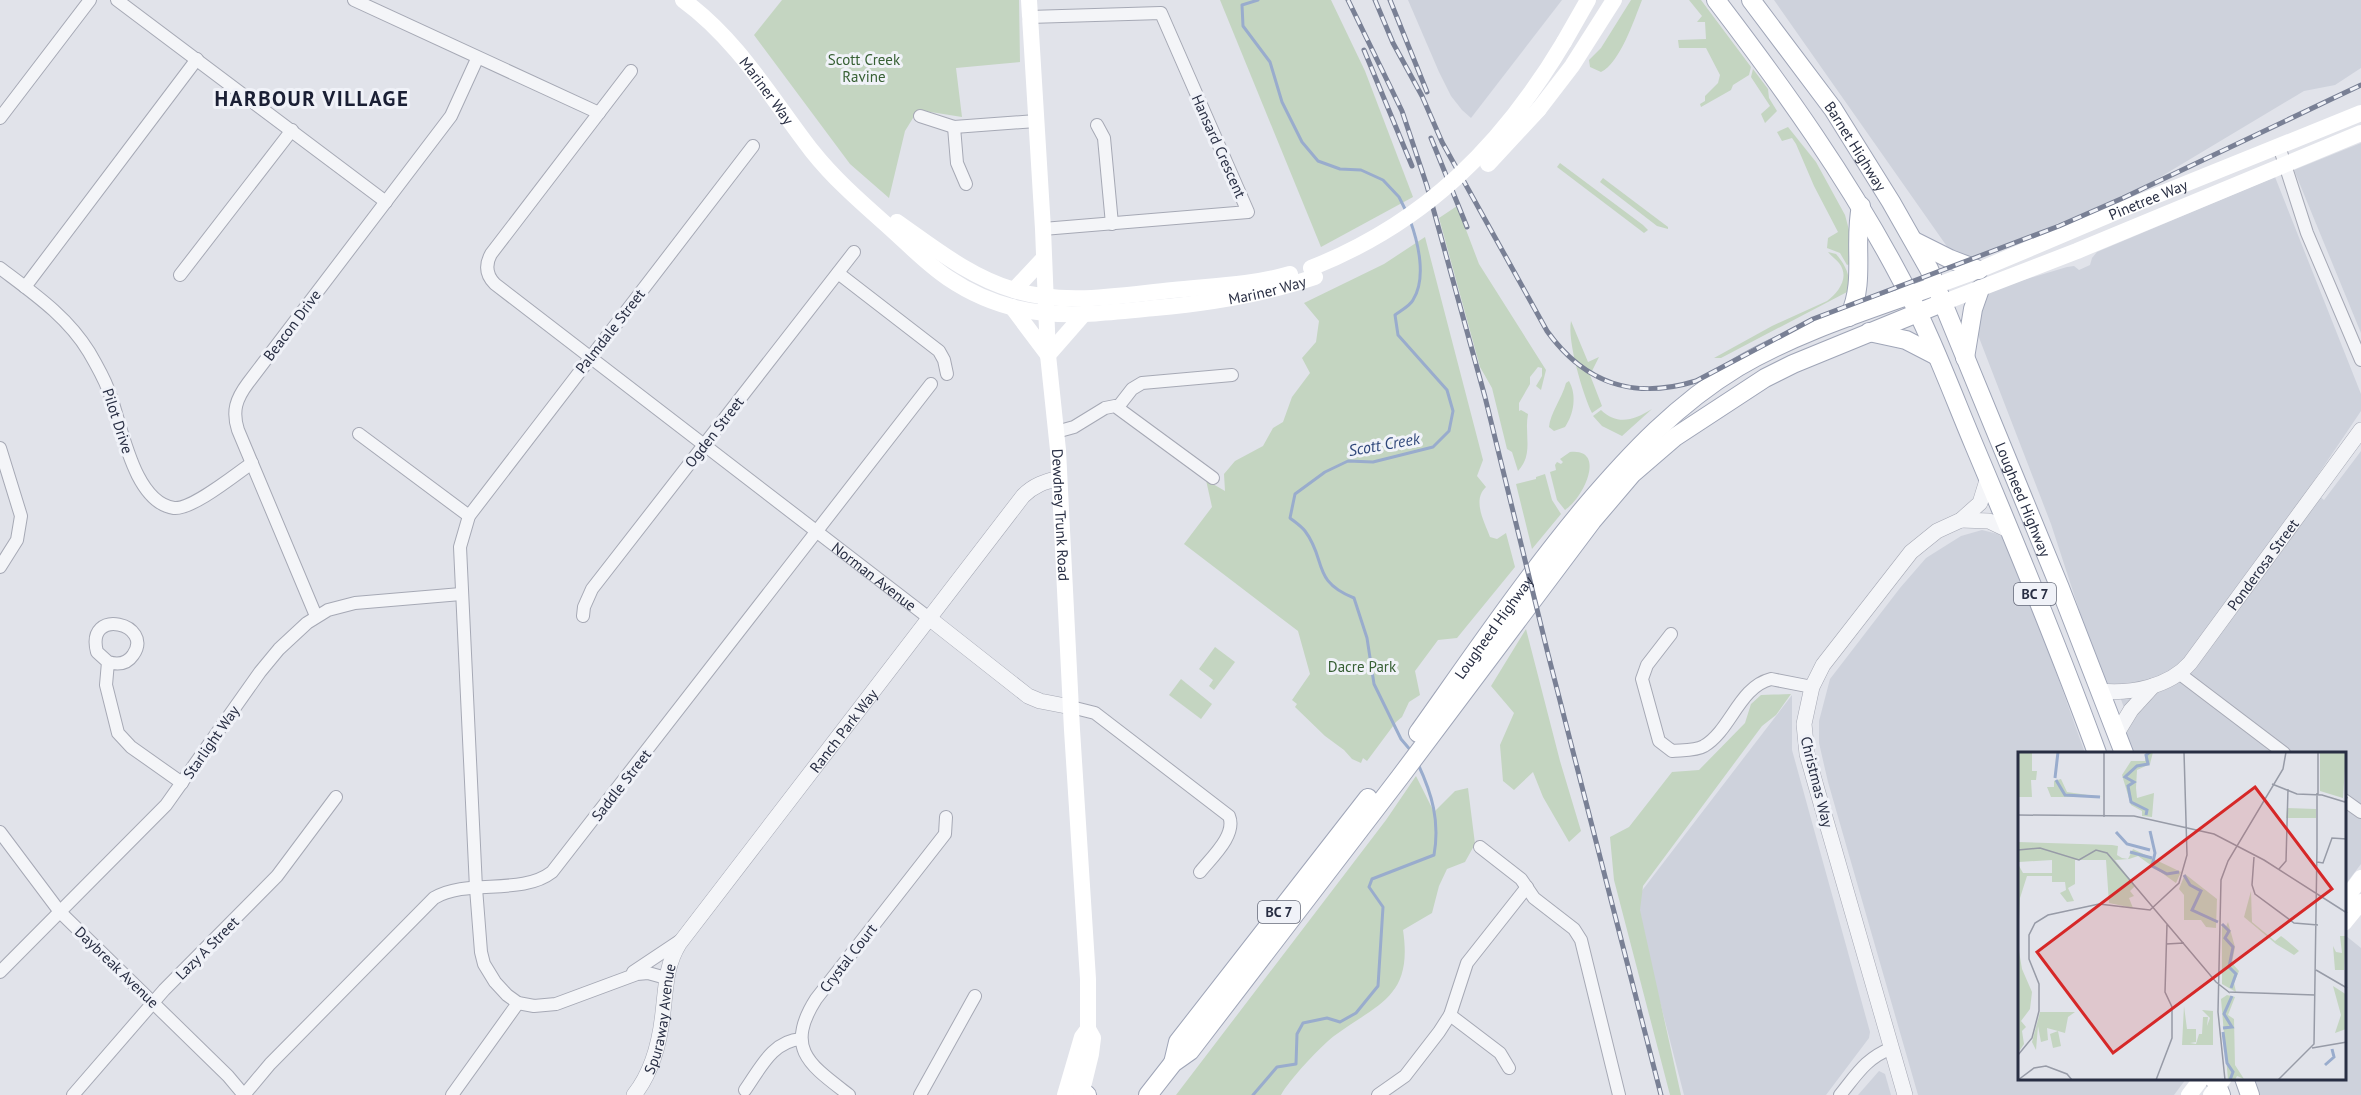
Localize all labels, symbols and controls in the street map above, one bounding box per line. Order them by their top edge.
park label: Scott Creek Ravine [828,50,901,86]
street label: Mariner Way [736,53,798,128]
district label: HARBOUR VILLAGE [215,85,409,112]
street label: Hansard Crescent [1188,91,1250,201]
street label: Barnet Highway [1821,97,1891,194]
street label: Pinetree Way [2106,175,2190,224]
street label: Mariner Way [1227,271,1308,308]
street label: Palmdale Street [571,285,649,377]
street label: Beacon Drive [259,286,325,364]
street label: Pilot Drive [99,386,137,456]
street label: Ogden Street [680,393,748,471]
water label: Scott Creek [1347,428,1422,460]
street label: Lougheed Highway [1992,439,2056,560]
street label: Dewdney Trunk Road [1048,448,1074,582]
street label: Ponderosa Street [2222,515,2302,614]
street label: Norman Avenue [828,538,921,615]
street label: Lougheed Highway [1450,572,1537,682]
road number: BC 7 [2014,583,2056,605]
park label: Dacre Park [1328,657,1397,676]
street label: Ranch Park Way [805,685,881,776]
street label: Starlight Way [179,702,243,782]
street label: Christmas Way [1797,734,1837,830]
street label: Saddle Street [587,745,655,825]
inset map [2018,752,2346,1080]
road number: BC 7 [1258,901,1300,923]
street label: Lazy A Street [171,912,243,984]
street label: Crystal Court [815,920,881,996]
street label: Daybreak Avenue [71,922,163,1012]
street label: Spuraway Avenue [639,961,679,1077]

